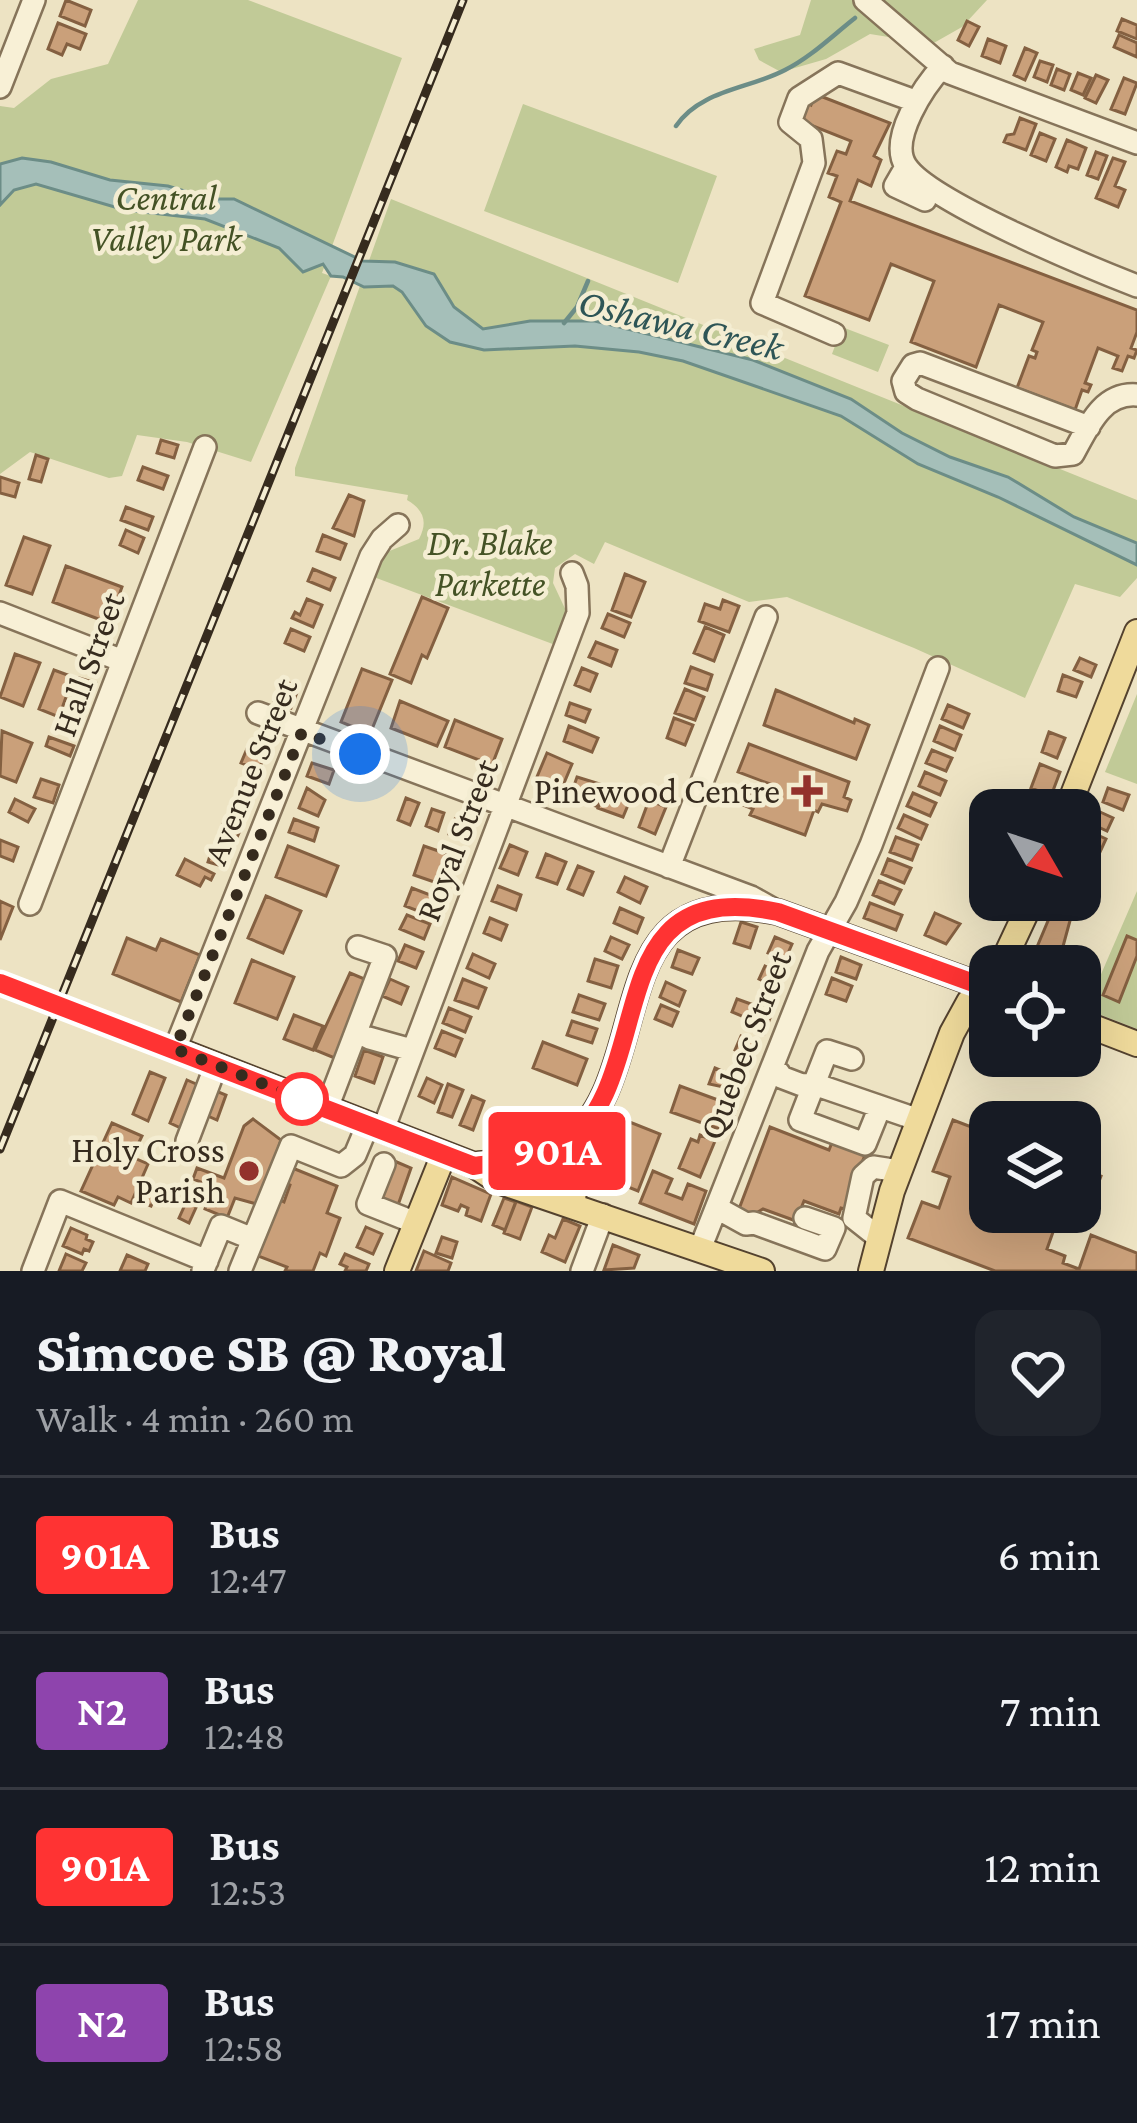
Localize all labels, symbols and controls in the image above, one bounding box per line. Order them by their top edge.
park label: Central Valley Park [90,178,243,259]
water label: Oshawa Creek [575,280,789,369]
park label: Dr. Blake Parkette [427,523,553,604]
street label: Hall Street [44,586,133,741]
street label: Avenue Street [195,671,306,870]
your location [330,724,390,784]
street label: Royal Street [408,752,507,927]
place label: Pinewood Centre [534,771,780,811]
marker: Pinewood Centre [791,775,823,807]
north arrow [969,789,1101,921]
map controls [969,789,1101,1233]
street label: Quebec Street [691,944,800,1145]
button: locate [969,945,1101,1077]
unlabelled marker [277,1074,327,1124]
button: layers [969,1101,1101,1233]
line badge: 901A [473,1112,641,1190]
text: 901A [512,1127,602,1174]
place label: Holy Cross Parish [71,1130,225,1211]
marker: Holy Cross Parish [236,1158,262,1184]
button: heart [975,1310,1101,1436]
text: Simcoe SB @ Royal [36,1320,506,1383]
text: Walk · 4 min · 260 m [36,1397,354,1440]
text: Bus [209,1508,279,1558]
text: 6 min [998,1530,1101,1580]
text: 901A [60,1531,149,1578]
text: 12:47 [209,1558,287,1601]
text: Bus [204,1664,274,1714]
text: 7 min [1000,1686,1101,1736]
text: N2 [77,1687,127,1734]
text: 12:48 [204,1714,285,1757]
text: Bus [209,1820,279,1870]
text: 12 min [984,1842,1101,1892]
text: 901A [60,1843,149,1890]
text: 12:53 [209,1870,286,1913]
text: Bus [204,1976,274,2026]
text: 17 min [985,1998,1101,2048]
text: N2 [77,1999,127,2046]
text: 12:58 [204,2026,284,2069]

